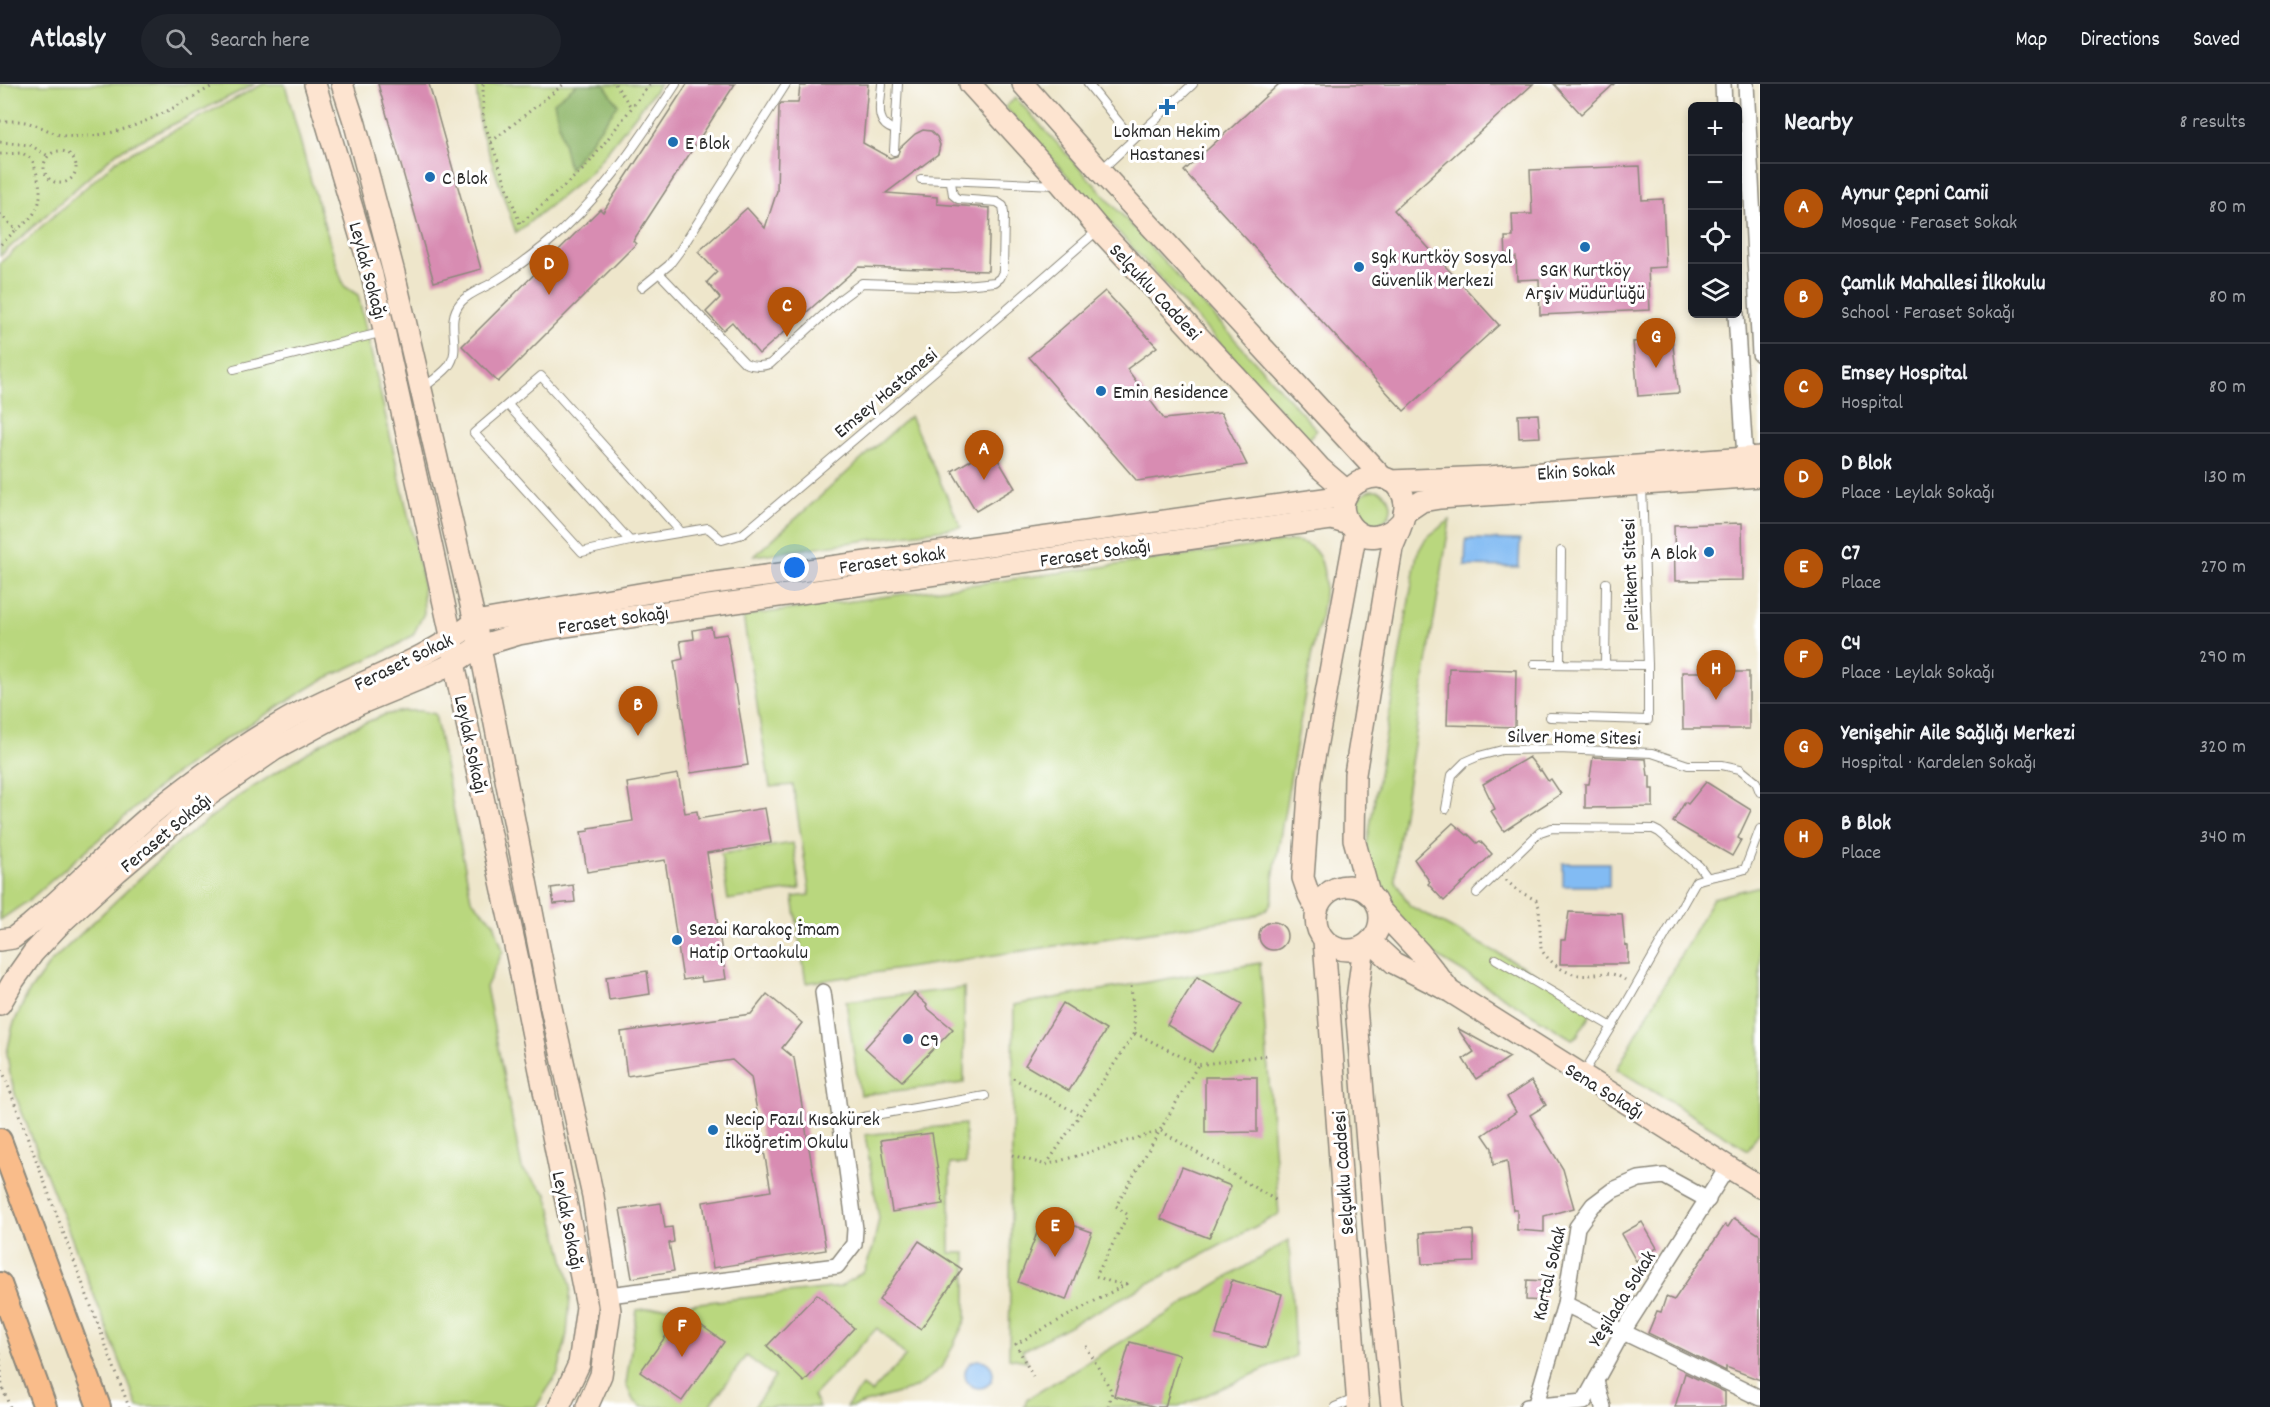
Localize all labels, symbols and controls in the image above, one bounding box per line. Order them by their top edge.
search box [141,14,561,68]
text: Atlasly [30,21,105,61]
icon: search [162,25,195,58]
text: Search here [210,26,310,57]
text: Map [2016,26,2047,56]
text: Directions [2080,26,2160,56]
text: Saved [2193,26,2240,56]
marker: Lokman Hekim Hastanesi [1158,98,1176,116]
map controls [1688,102,1742,318]
button: + [1688,102,1742,156]
text: Nearby [1784,105,1852,142]
text: 8 results [2180,109,2246,137]
place label: Lokman Hekim Hastanesi [1114,119,1220,170]
place label: E Blok [685,131,730,159]
marker: E Blok [666,135,680,149]
button: − [1688,156,1742,210]
place label: C Blok [442,166,488,194]
marker: C Blok [423,170,437,184]
text: Aynur Çepni Camii [1841,179,1988,210]
text: A [1798,194,1809,222]
text: 80 m [2209,194,2246,222]
button: locate [1688,210,1742,264]
text: Mosque · Feraset Sokak [1841,210,2017,238]
street label: Leylak Sokağı [340,219,393,323]
street label: Selçuklu Caddesi [1101,238,1207,348]
marker: SGK Kurtköy Arşiv Müdürlüğü [1578,240,1592,254]
place label: Sgk Kurtköy Sosyal Güvenlik Merkezi [1371,245,1512,296]
pin: D [530,246,568,295]
place label: SGK Kurtköy Arşiv Müdürlüğü [1525,258,1645,309]
marker: Sgk Kurtköy Sosyal Güvenlik Merkezi [1352,260,1366,274]
button: layers [1688,264,1742,318]
text: Çamlık Mahallesi İlkokulu [1841,269,2046,300]
text: B [1799,284,1808,312]
text: 80 m [2209,284,2246,312]
pin: C [768,288,806,337]
text: School · Feraset Sokağı [1841,300,2015,328]
pin: G [1636,318,1676,368]
street label: Emsey Hastanesi [829,342,945,446]
text: Emsey Hospital [1841,359,1967,390]
text: C [1799,374,1808,402]
text: 80 m [2209,374,2246,402]
place label: Emin Residence [1113,380,1228,408]
marker: Emin Residence [1094,384,1108,398]
text: Hospital [1841,390,1903,418]
pin: A [964,430,1004,480]
text: D Blok [1841,449,1892,480]
street label: Ekin Sokak [1536,456,1616,490]
text: D [1798,464,1809,492]
text: 130 m [2204,464,2246,492]
text: Place · Leylak Sokağı [1841,480,1995,508]
street label: Pelitkent Sitesi [1616,518,1648,632]
street label: Feraset Sokağı [1038,533,1153,577]
text: C7 [1841,539,1860,570]
street label: Feraset Sokak [837,541,947,583]
place label: A Blok [1650,541,1697,569]
marker: A Blok [1702,545,1716,559]
your location [780,553,809,582]
text: E [1799,554,1808,582]
text: 270 m [2200,554,2246,582]
text: Place [1841,570,1881,598]
street label: Feraset Sokağı [556,600,671,644]
street label: Feraset Sokak [350,628,459,700]
text: C4 [1841,629,1861,660]
text: F [1799,644,1808,672]
text: 290 m [2199,644,2246,672]
pin: H [1696,650,1736,700]
text: Place · Leylak Sokağı [1841,660,1995,688]
pin: B [618,686,658,736]
street label: Leylak Sokağı [445,693,493,796]
text: Yenişehir Aile Sağlığı Merkezi [1841,719,2075,750]
street label: Silver Home Sitesi [1507,724,1641,754]
text: G [1798,734,1809,762]
text: 320 m [2199,734,2246,762]
text: Hospital · Kardelen Sokağı [1841,750,2036,778]
street label: Feraset Sokağı [115,788,219,881]
text: B Blok [1841,809,1891,840]
text: H [1798,824,1809,852]
text: 340 m [2200,824,2246,852]
text: Place [1841,840,1881,868]
place label: Sezai Karakoç İmam Hatip Ortaokulu [689,917,839,968]
marker: Sezai Karakoç İmam Hatip Ortaokulu [670,933,684,947]
place label: C9 [920,1028,939,1056]
marker: C9 [901,1032,915,1046]
street label: Sena Sokağı [1558,1057,1648,1128]
place label: Necip Fazıl Kısakürek İlköğretim Okulu [725,1107,880,1158]
street label: Selçuklu Caddesi [1327,1110,1363,1236]
marker: Necip Fazıl Kısakürek İlköğretim Okulu [706,1123,720,1137]
street label: Leylak Sokağı [543,1169,589,1272]
pin: E [1036,1208,1074,1257]
street label: Kartal Sokak [1527,1224,1575,1323]
street label: Yeşilada Sokak [1583,1246,1664,1353]
pin: F [662,1308,702,1357]

